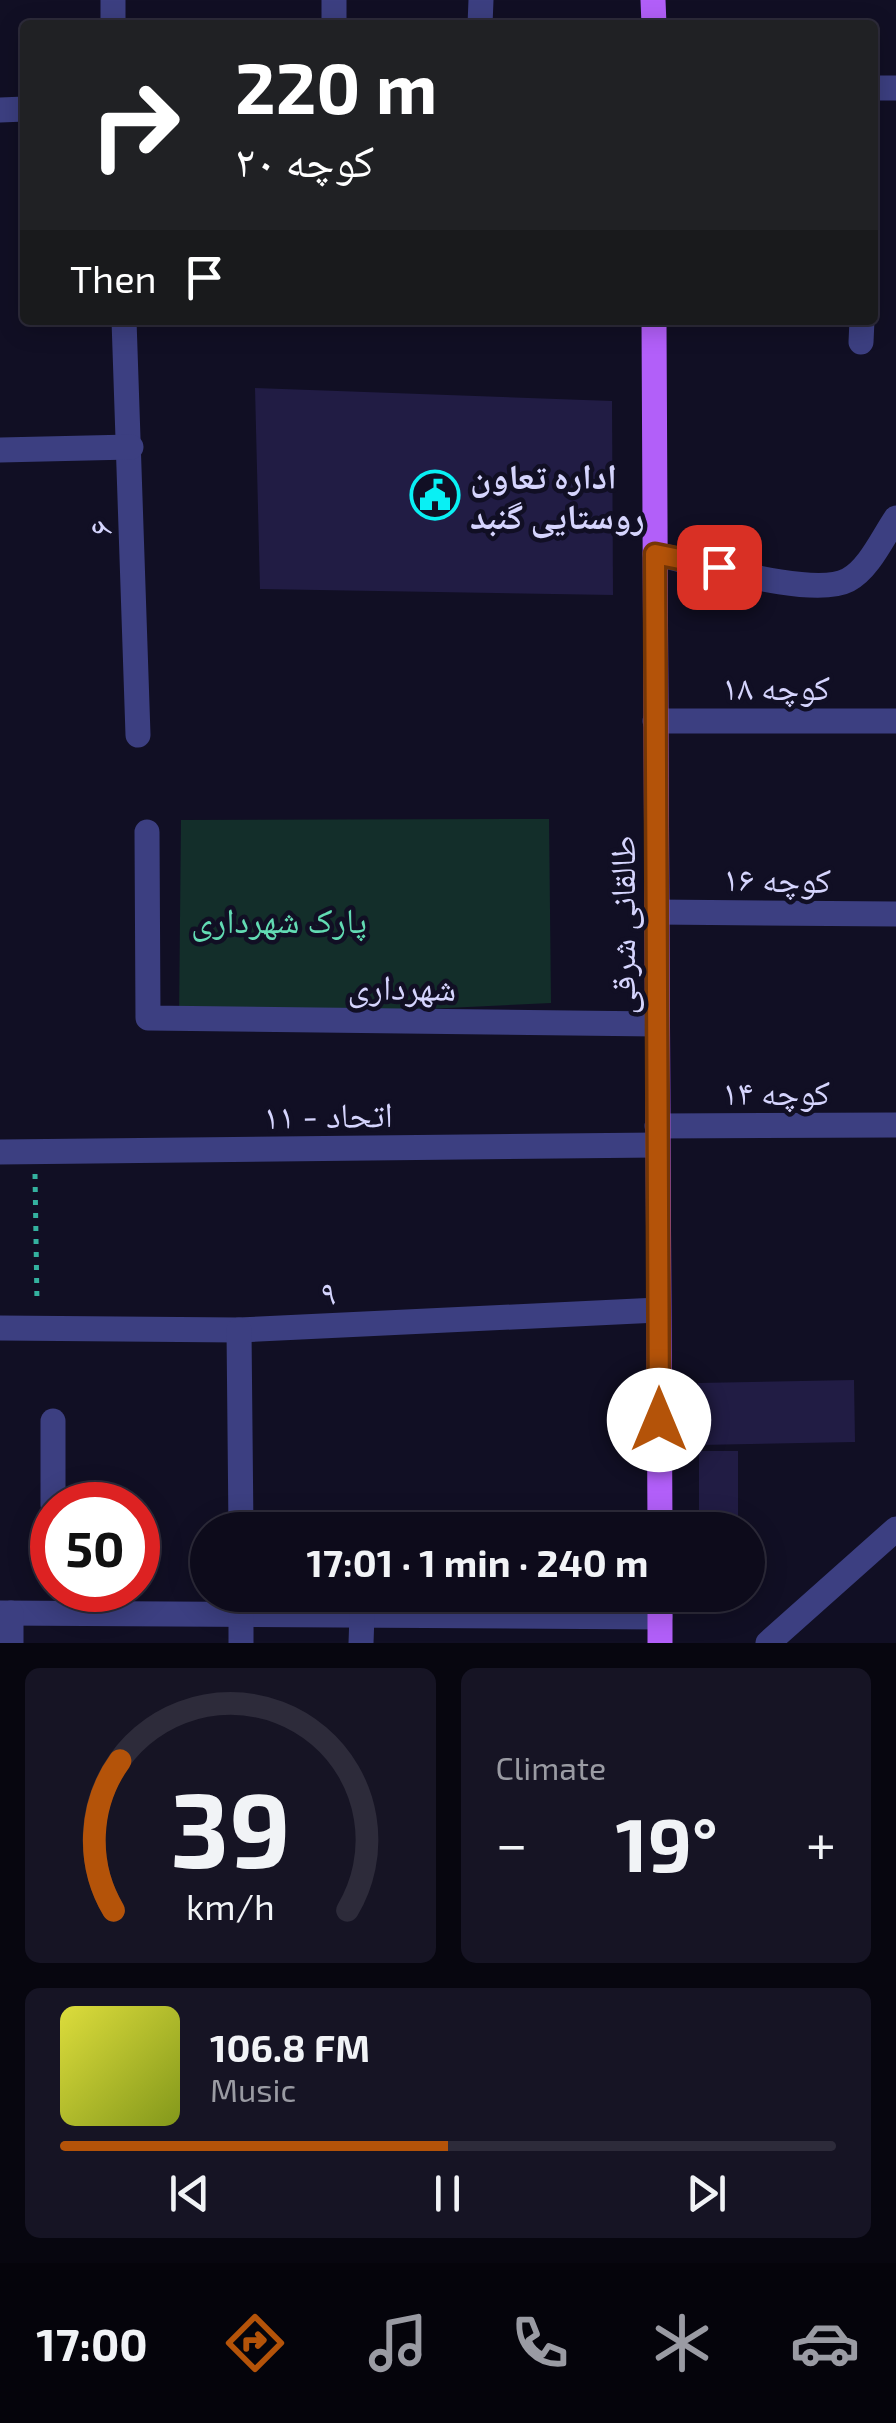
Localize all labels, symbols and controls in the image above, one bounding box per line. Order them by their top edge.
text: 220 m [235,44,437,128]
icon: right [70,60,200,190]
text: کوچه ۲۰ [235,132,374,186]
icon: arrive [177,250,232,305]
text: Then [70,255,157,301]
place label: اداره تعاون روستایی گنبد [470,454,644,539]
public building icon: اداره تعاون روستایی گنبد [409,469,461,521]
street label: ۶ [77,520,119,536]
pin [677,525,762,610]
icon: arrive [692,540,747,595]
street label: کوچه ۱۸ [722,665,830,708]
street label: طالقانی شرقی [600,835,644,1015]
street label: کوچه ۱۶ [722,856,831,901]
park label: پارک شهرداری [191,898,367,942]
street label: شهرداری [347,964,457,1010]
street label: کوچه ۱۴ [722,1070,830,1113]
street label: اتحاد - ۱۱ [263,1092,393,1136]
street label: ۹ [319,1270,337,1312]
position arrow [607,1368,711,1472]
speed limit sign: 50 [30,1482,160,1612]
text: 17:01 · 1 min · 240 m [307,1539,648,1585]
text: Climate [496,1748,606,1786]
text: 39 [170,1764,290,1889]
text: 19° [615,1797,718,1887]
text: − [496,1809,528,1875]
text: + [806,1809,836,1875]
text: km/h [186,1884,275,1927]
text: 106.8 FM [210,2024,370,2070]
text: Music [210,2070,296,2108]
icon: previous [162,2166,217,2221]
icon: pause [420,2166,475,2221]
icon: next [679,2166,734,2221]
icon: directions [220,2308,290,2378]
icon: music [363,2308,433,2378]
icon: phone [505,2308,575,2378]
icon: climate [647,2308,717,2378]
icon: car [790,2308,860,2378]
text: 17:00 [36,2316,148,2370]

